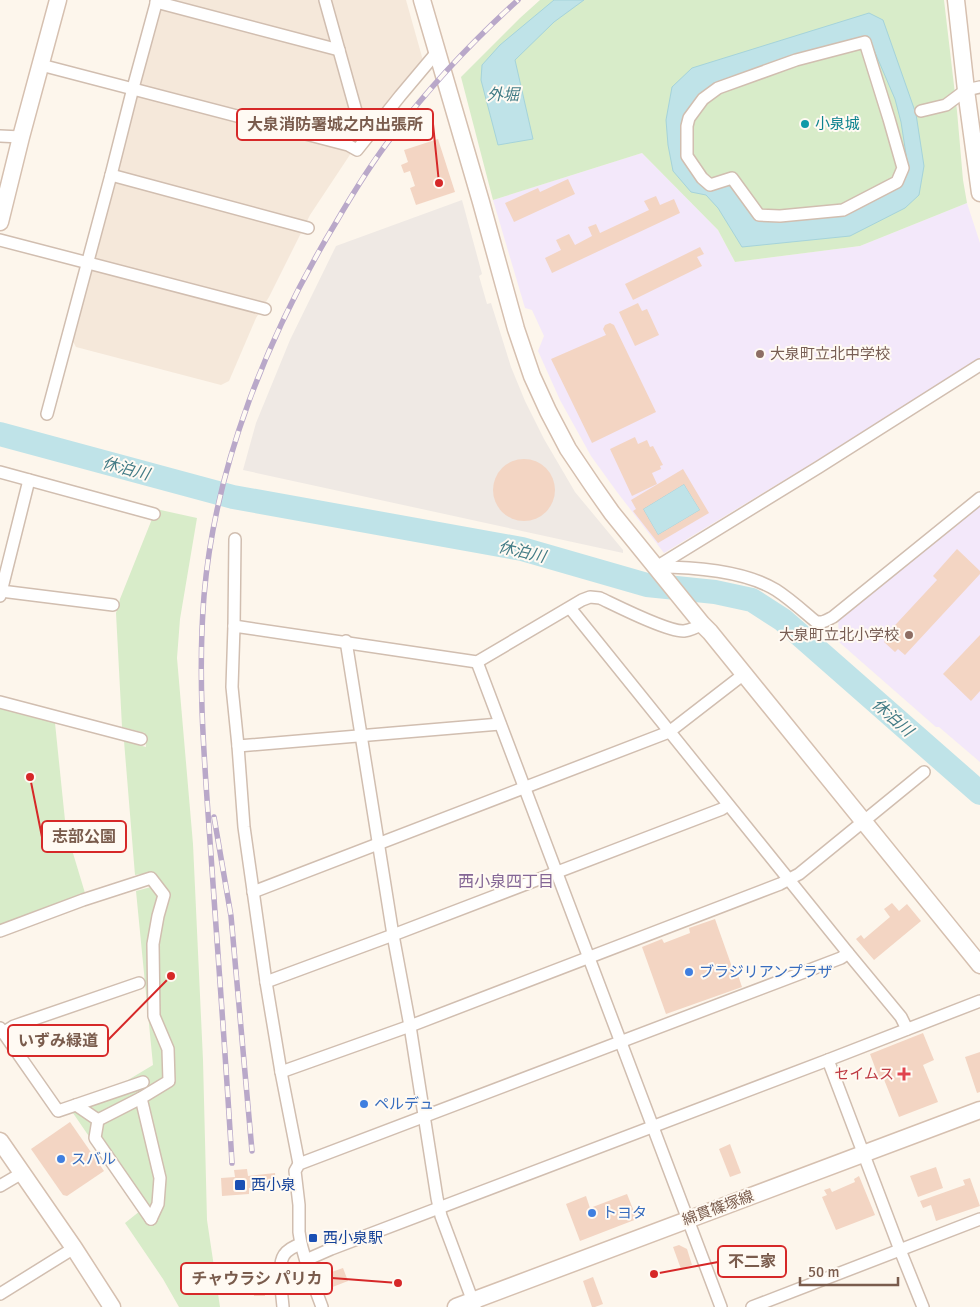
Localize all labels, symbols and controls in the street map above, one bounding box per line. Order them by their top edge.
water label: 外堀 [487,85,522,105]
callout: 大泉消防署城之内出張所 [237,109,433,140]
text: 大泉消防署城之内出張所 [247,115,423,135]
place label: 小泉城 [815,115,860,133]
marker: 小泉城 [799,118,811,130]
place label: 大泉町立北中学校 [770,345,890,363]
marker: 大泉町立北中学校 [754,348,766,360]
water label: 休泊川 [100,453,153,485]
water label: 休泊川 [496,537,549,568]
place label: 大泉町立北小学校 [779,626,899,644]
marker: 大泉町立北小学校 [903,629,915,641]
water label: 休泊川 [868,694,919,742]
callout: 志部公園 [42,821,126,852]
text: 志部公園 [52,827,116,847]
district label: 西小泉四丁目 [458,872,554,892]
place label: ブラジリアンプラザ [699,963,833,981]
marker: ブラジリアンプラザ [683,966,695,978]
callout: いずみ緑道 [8,1025,108,1056]
text: いずみ緑道 [18,1031,98,1051]
place label: セイムス [834,1065,894,1083]
marker: セイムス [898,1068,910,1080]
place label: ペルデュ [374,1095,434,1113]
marker: ペルデュ [358,1098,370,1110]
place label: スバル [71,1150,116,1168]
marker: スバル [55,1153,67,1165]
place label: 西小泉 [251,1176,296,1194]
marker: 西小泉 [233,1178,247,1192]
street label: 綿貫篠塚線 [680,1187,756,1229]
place label: トヨタ [602,1204,647,1222]
marker: トヨタ [586,1207,598,1219]
place label: 西小泉駅 [323,1229,383,1247]
marker: 西小泉駅 [307,1232,319,1244]
callout: 不二家 [718,1246,786,1277]
text: 不二家 [728,1252,776,1272]
scale bar [800,1254,898,1286]
callout: チャウラシ パリカ [181,1263,332,1294]
text: 50 m [808,1263,839,1281]
text: チャウラシ パリカ [191,1269,323,1289]

